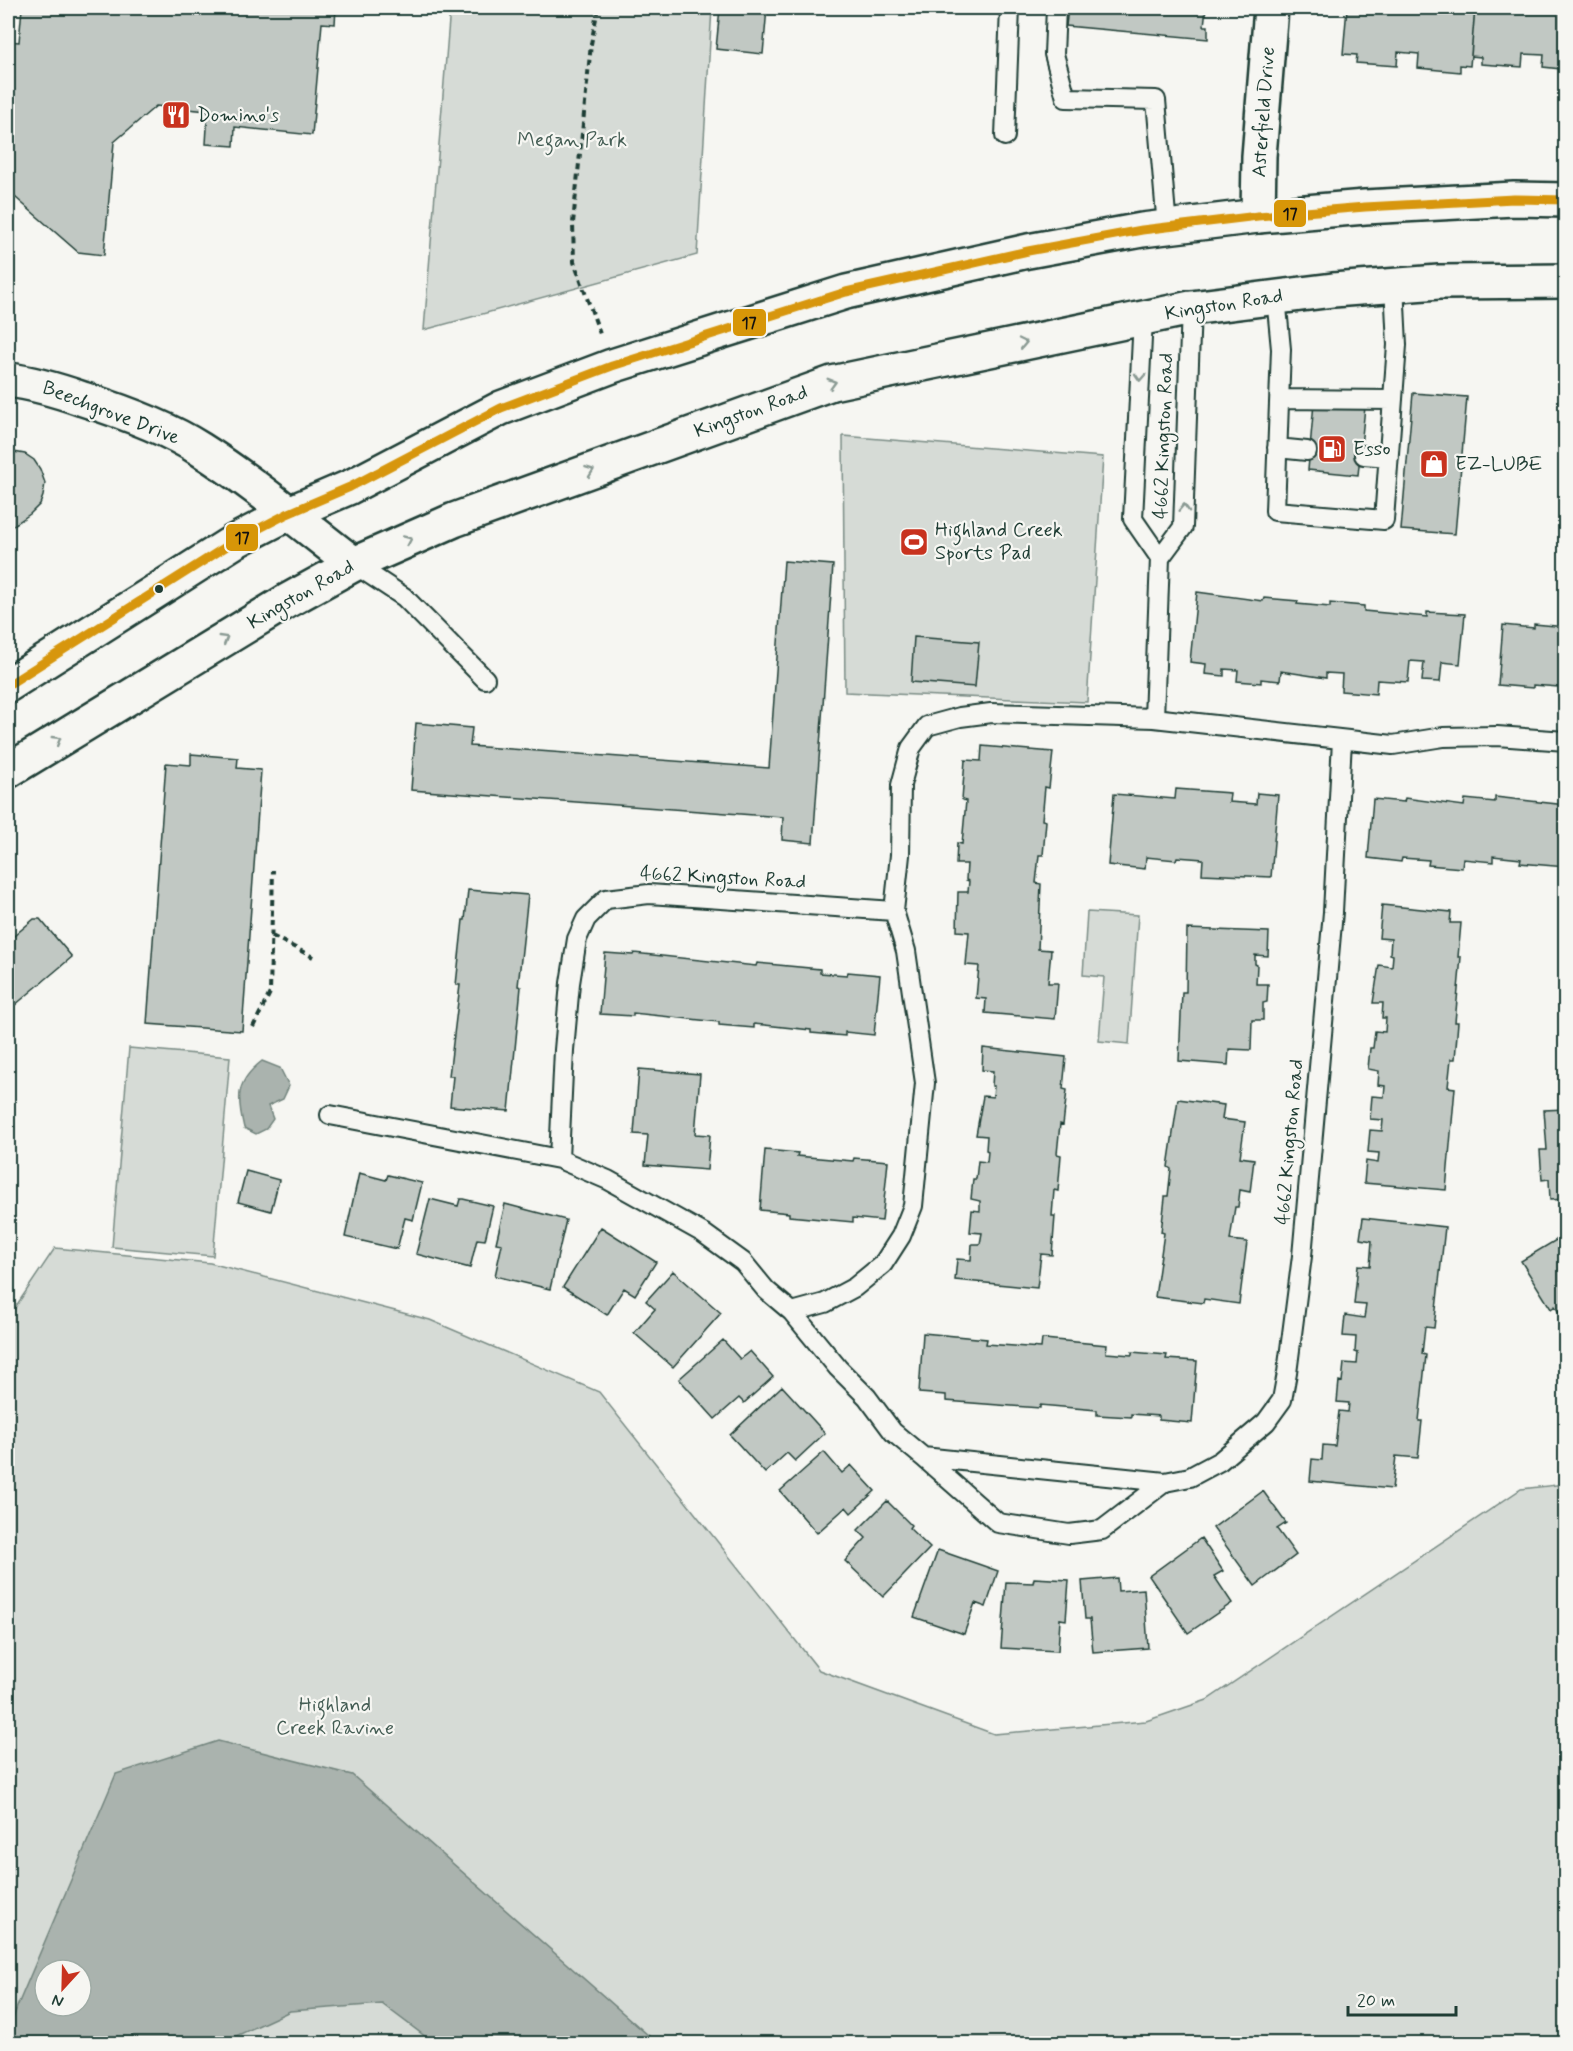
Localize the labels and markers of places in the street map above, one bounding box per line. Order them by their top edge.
restaurant icon: Domino's [160,99,192,131]
place label: Domino's [197,102,279,129]
fuel station icon: Esso [1316,433,1348,465]
place label: Esso [1353,436,1391,463]
shop icon: EZ-LUBE [1418,448,1450,480]
place label: EZ-LUBE [1455,451,1542,478]
place label: Highland Creek Sports Pad [935,517,1063,567]
sports icon: Highland Creek Sports Pad [898,526,930,558]
unlabelled marker [153,583,165,595]

